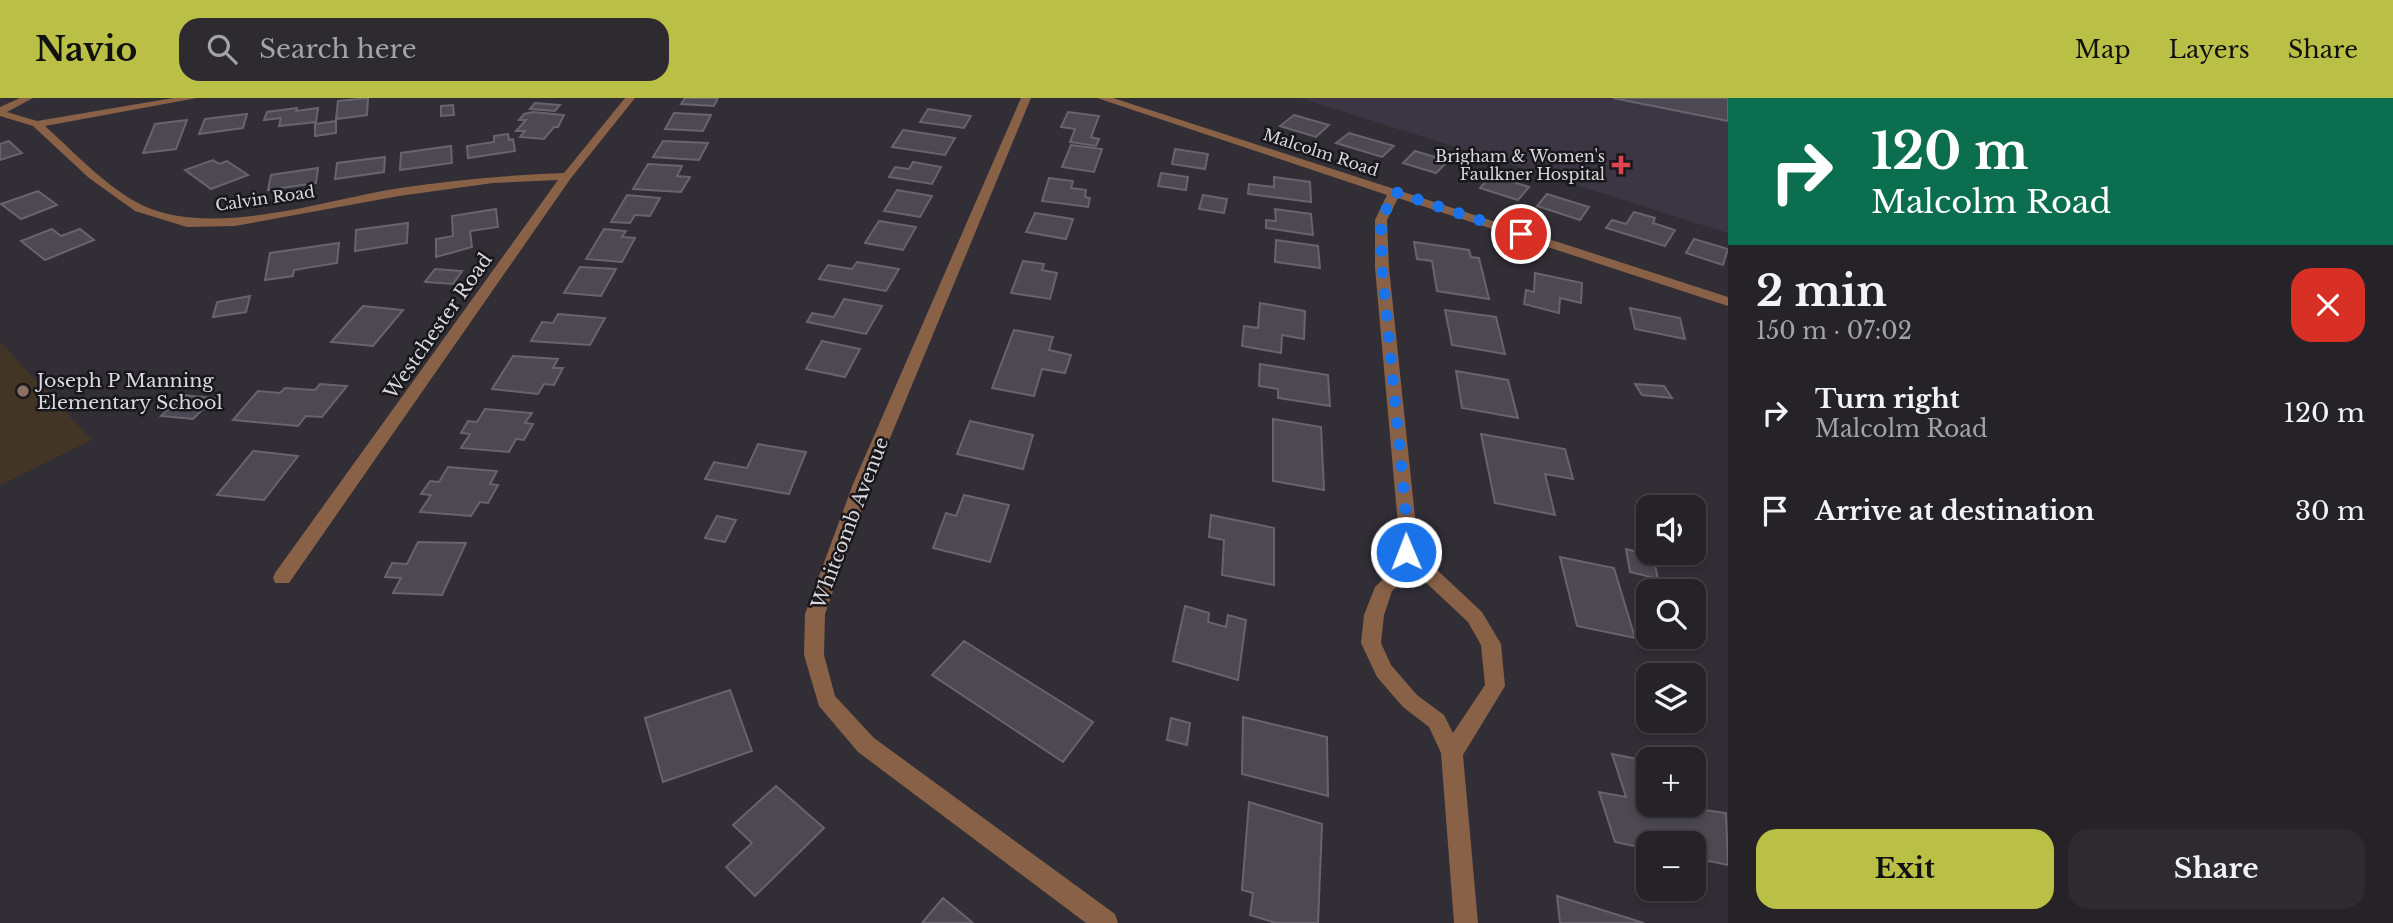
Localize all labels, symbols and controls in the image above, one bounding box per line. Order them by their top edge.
search box [179,18,669,81]
text: Navio [35,29,137,70]
icon: search [203,30,241,68]
text: Search here [259,33,417,65]
text: Map [2075,35,2131,64]
text: Layers [2169,35,2250,64]
text: Share [2288,35,2358,64]
text: 120 m [1871,121,2029,182]
street label: Malcolm Road [1261,124,1381,180]
icon: right [1756,126,1847,217]
place label: Brigham & Women's Faulkner Hospital [1435,146,1605,184]
marker: Brigham & Women's Faulkner Hospital [1611,155,1631,175]
street label: Calvin Road [214,181,316,215]
text: Malcolm Road [1871,182,2111,222]
pin [1491,204,1551,264]
icon: arrive [1502,215,1540,253]
street label: Westchester Road [378,248,497,404]
text: 2 min [1756,265,1887,317]
button: close [2291,268,2365,342]
text: 150 m · 07:02 [1756,317,1912,345]
place label: Joseph P Manning Elementary School [34,369,223,414]
marker: Joseph P Manning Elementary School [15,383,31,399]
text: Turn right [1815,383,1960,415]
icon: right [1756,394,1794,432]
text: 120 m [2283,397,2365,429]
text: Malcolm Road [1815,415,1988,443]
street label: Whitcomb Avenue [806,434,893,613]
icon: arrive [1756,492,1794,530]
map controls [1636,495,1706,901]
button: sound [1636,495,1706,565]
text: Arrive at destination [1815,495,2095,527]
text: 30 m [2295,495,2365,527]
position arrow [1369,515,1443,589]
button: search [1636,579,1706,649]
button: layers [1636,663,1706,733]
button: + [1636,747,1706,817]
button: Exit [1756,829,2054,909]
button: Share [2068,829,2365,909]
button: − [1636,831,1706,901]

